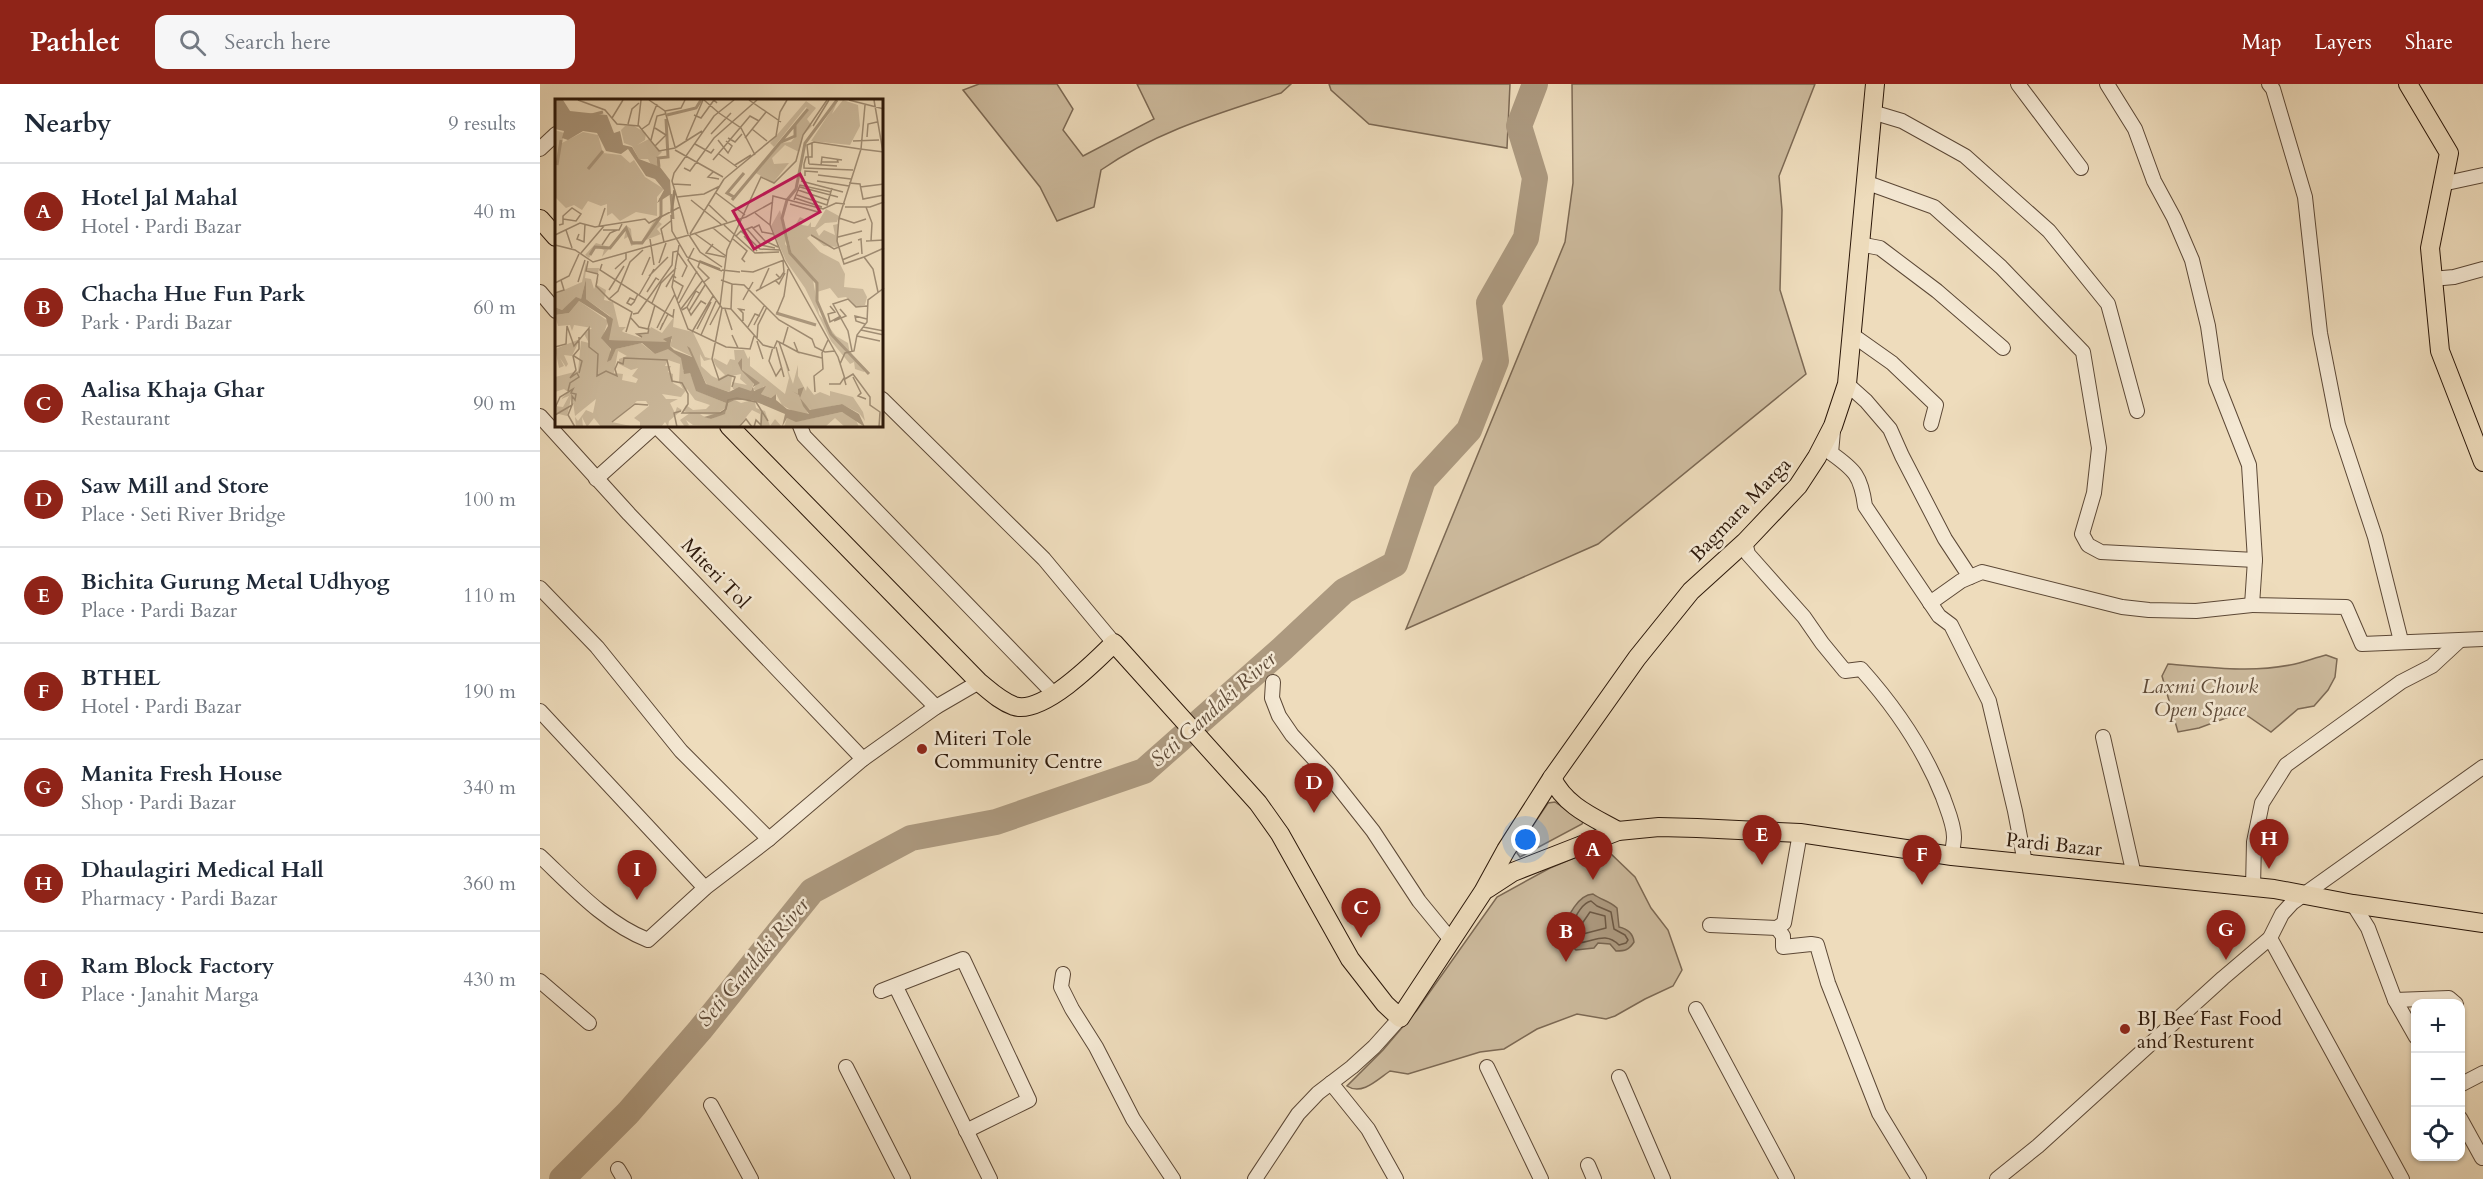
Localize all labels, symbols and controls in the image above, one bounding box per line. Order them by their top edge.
search box [155,15,575,69]
text: Pathlet [30,23,119,61]
icon: search [176,26,209,59]
text: Search here [224,27,331,57]
text: Map [2242,28,2282,57]
text: Layers [2315,28,2372,57]
text: Share [2405,28,2453,57]
inset map [555,99,884,428]
text: Nearby [24,106,112,141]
text: 9 results [448,110,516,137]
text: Hotel Jal Mahal [81,183,238,213]
text: A [36,198,51,225]
text: 40 m [473,198,516,225]
text: Hotel · Pardi Bazar [81,213,241,240]
text: Chacha Hue Fun Park [81,279,305,309]
text: B [36,294,51,321]
text: 60 m [473,294,516,321]
text: Park · Pardi Bazar [81,309,232,336]
text: Aalisa Khaja Ghar [81,375,265,405]
text: C [36,390,51,417]
text: 90 m [473,390,516,417]
text: Restaurant [81,405,170,432]
street label: Bagmara Marga [1684,451,1797,567]
text: Saw Mill and Store [81,471,269,501]
text: D [35,486,52,513]
text: 100 m [463,486,516,513]
text: Place · Seti River Bridge [81,501,286,528]
street label: Miteri Tol [675,532,756,615]
text: Bichita Gurung Metal Udhyog [81,567,390,597]
text: E [37,582,50,609]
text: 110 m [463,582,516,609]
text: Place · Pardi Bazar [81,597,237,624]
water label: Seti Gandaki River [1144,644,1283,774]
text: BTHEL [81,663,160,693]
park label: Laxmi Chowk Open Space [2142,673,2258,723]
text: F [38,678,49,705]
text: 190 m [463,678,516,705]
text: Hotel · Pardi Bazar [81,693,241,720]
place label: Miteri Tole Community Centre [934,725,1103,775]
marker: Miteri Tole Community Centre [915,742,929,756]
text: Manita Fresh House [81,759,283,789]
pin: D [1294,764,1334,813]
text: G [35,774,52,801]
text: 340 m [463,774,516,801]
text: Shop · Pardi Bazar [81,789,236,816]
pin: E [1742,816,1782,865]
pin: H [2250,820,2288,869]
your location [1511,825,1540,854]
street label: Pardi Bazar [2005,826,2104,863]
pin: A [1574,830,1612,880]
pin: F [1902,836,1942,885]
pin: I [618,850,656,900]
text: Dhaulagiri Medical Hall [81,855,324,885]
text: H [35,870,52,897]
text: 360 m [463,870,516,897]
text: Pharmacy · Pardi Bazar [81,885,277,912]
pin: C [1342,888,1380,938]
water label: Seti Gandaki River [691,891,817,1033]
pin: G [2206,910,2246,960]
pin: B [1546,912,1586,962]
text: Ram Block Factory [81,951,274,981]
text: I [40,966,47,993]
text: 430 m [463,966,516,993]
text: Place · Janahit Marga [81,981,259,1008]
map controls [2411,999,2465,1161]
button: + [2411,999,2465,1053]
place label: BJ Bee Fast Food and Resturent [2137,1005,2282,1055]
marker: BJ Bee Fast Food and Resturent [2118,1022,2132,1036]
button: − [2411,1053,2465,1107]
button: locate [2411,1107,2465,1161]

